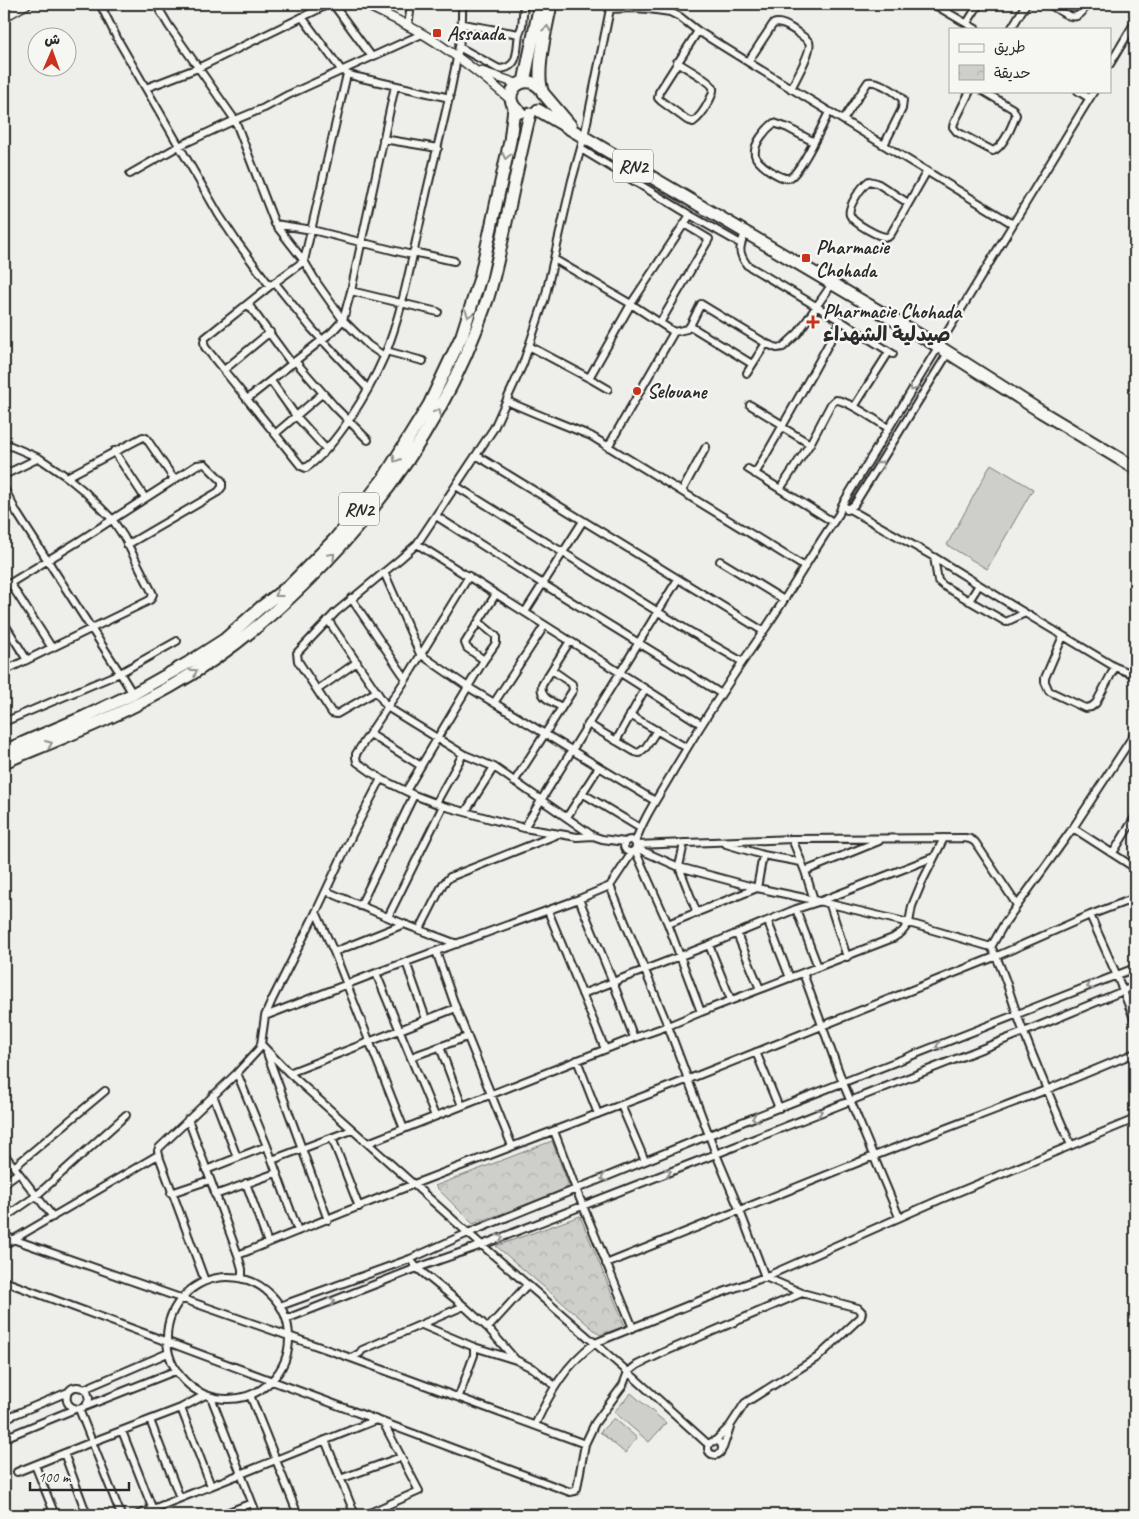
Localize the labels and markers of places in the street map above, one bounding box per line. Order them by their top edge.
place label: Assaada [447,21,506,46]
marker: Assaada [431,27,443,39]
place label: Pharmacie Chohada [816,235,891,283]
marker: Pharmacie Chohada [800,252,812,264]
place label: Pharmacie Chohada صيدلية الشهداء [823,299,963,347]
marker: Pharmacie Chohada صيدلية الشهداء [807,316,819,328]
place label: Selouane [647,379,708,404]
marker: Selouane [631,385,643,397]

